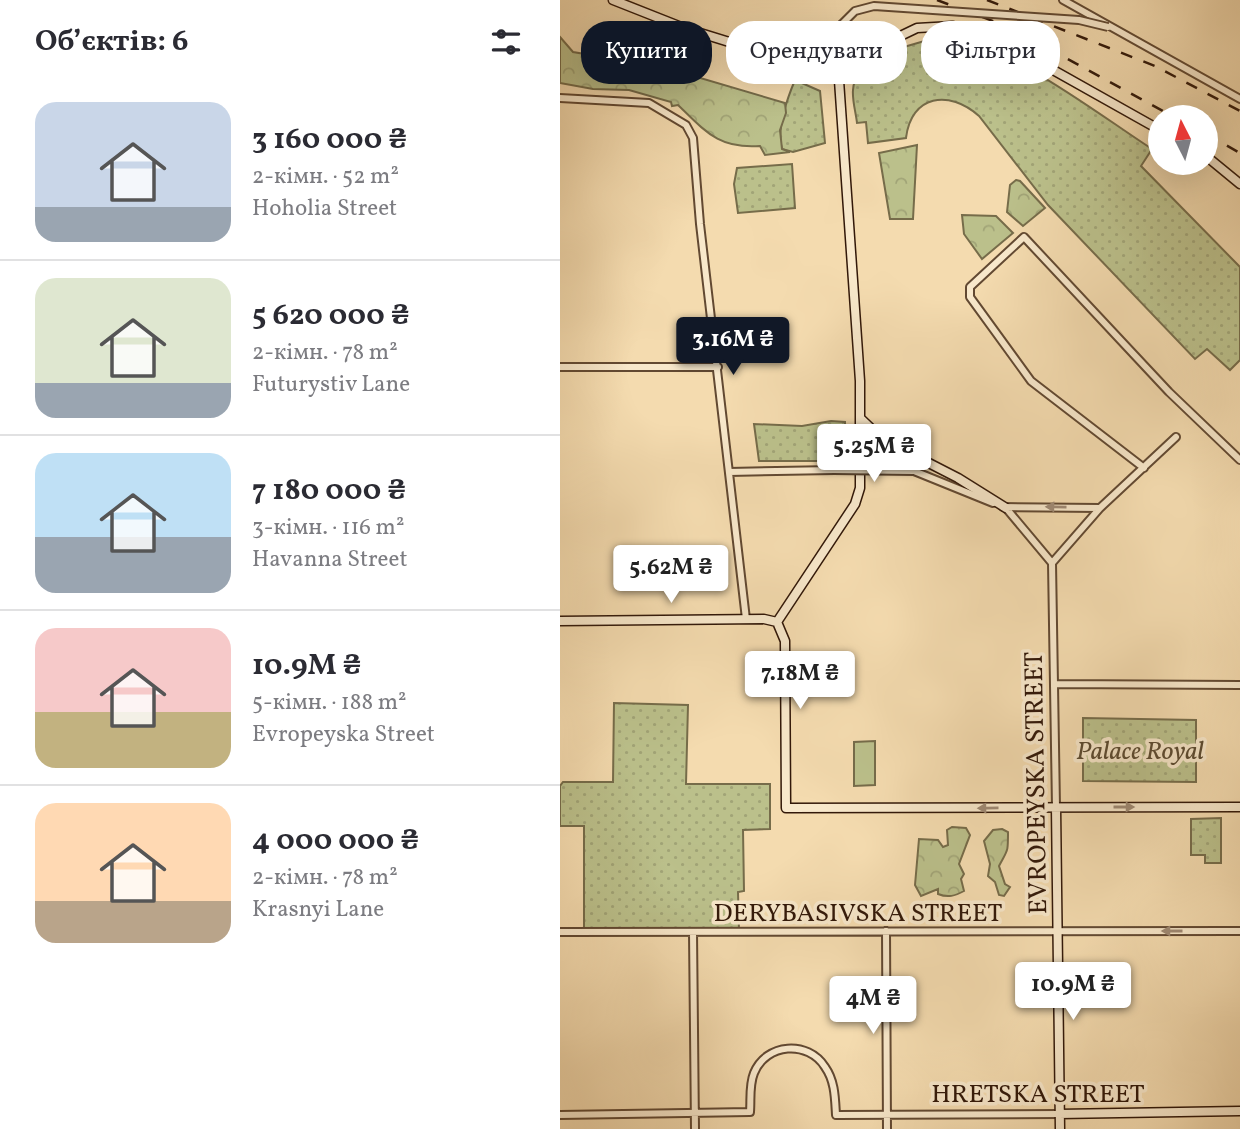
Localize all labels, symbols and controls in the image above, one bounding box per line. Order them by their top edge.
text: Об’єктів: 6 [35,21,188,63]
chip: Купити [581,21,712,84]
chip: Орендувати [726,21,907,84]
chip: Фільтри [921,21,1060,84]
icon: filters [487,23,525,61]
north arrow [1148,105,1218,175]
map controls [1148,105,1218,175]
text: 3 160 000 ₴ [252,119,407,161]
icon: home [91,130,175,214]
text: 2-кімн. · 52 m² [252,161,399,193]
text: Hoholia Street [252,193,397,225]
text: 5 620 000 ₴ [252,295,410,337]
icon: home [91,306,175,390]
pin: 3.16M ₴ [668,318,798,377]
text: 3.16M ₴ [692,324,774,356]
text: 2-кімн. · 78 m² [252,337,398,369]
text: Futurystiv Lane [252,369,410,401]
pin: 5.25M ₴ [809,424,939,484]
text: 5.25M ₴ [833,431,915,463]
text: 7 180 000 ₴ [252,470,406,512]
icon: home [91,481,175,565]
one-way arrow [1045,501,1067,513]
text: 3-кімн. · 116 m² [252,512,404,544]
text: Havanna Street [252,544,407,576]
pin: 5.62M ₴ [606,546,736,605]
text: 5.62M ₴ [629,552,713,584]
text: 10.9M ₴ [252,645,361,687]
street label: EVROPEYSKA STREET [1017,651,1057,915]
pin: 7.18M ₴ [735,652,865,711]
icon: home [91,656,175,740]
text: 7.18M ₴ [761,658,839,690]
text: 5-кімн. · 188 m² [252,687,407,719]
text: Evropeyska Street [252,719,435,751]
park label: Palace Royal [1076,734,1205,770]
one-way arrow [1114,801,1136,813]
one-way arrow [977,802,999,814]
text: 4 000 000 ₴ [252,820,419,862]
icon: home [91,831,175,915]
text: 2-кімн. · 78 m² [252,862,398,894]
text: Krasnyi Lane [252,894,384,926]
street label: DERYBASIVSKA STREET [714,896,1002,932]
one-way arrow [1161,925,1183,936]
pin: 10.9M ₴ [1008,962,1138,1022]
text: 10.9M ₴ [1031,969,1115,1001]
pin: 4M ₴ [832,976,914,1036]
text: 4M ₴ [845,983,901,1015]
street label: HRETSKA STREET [931,1077,1145,1113]

